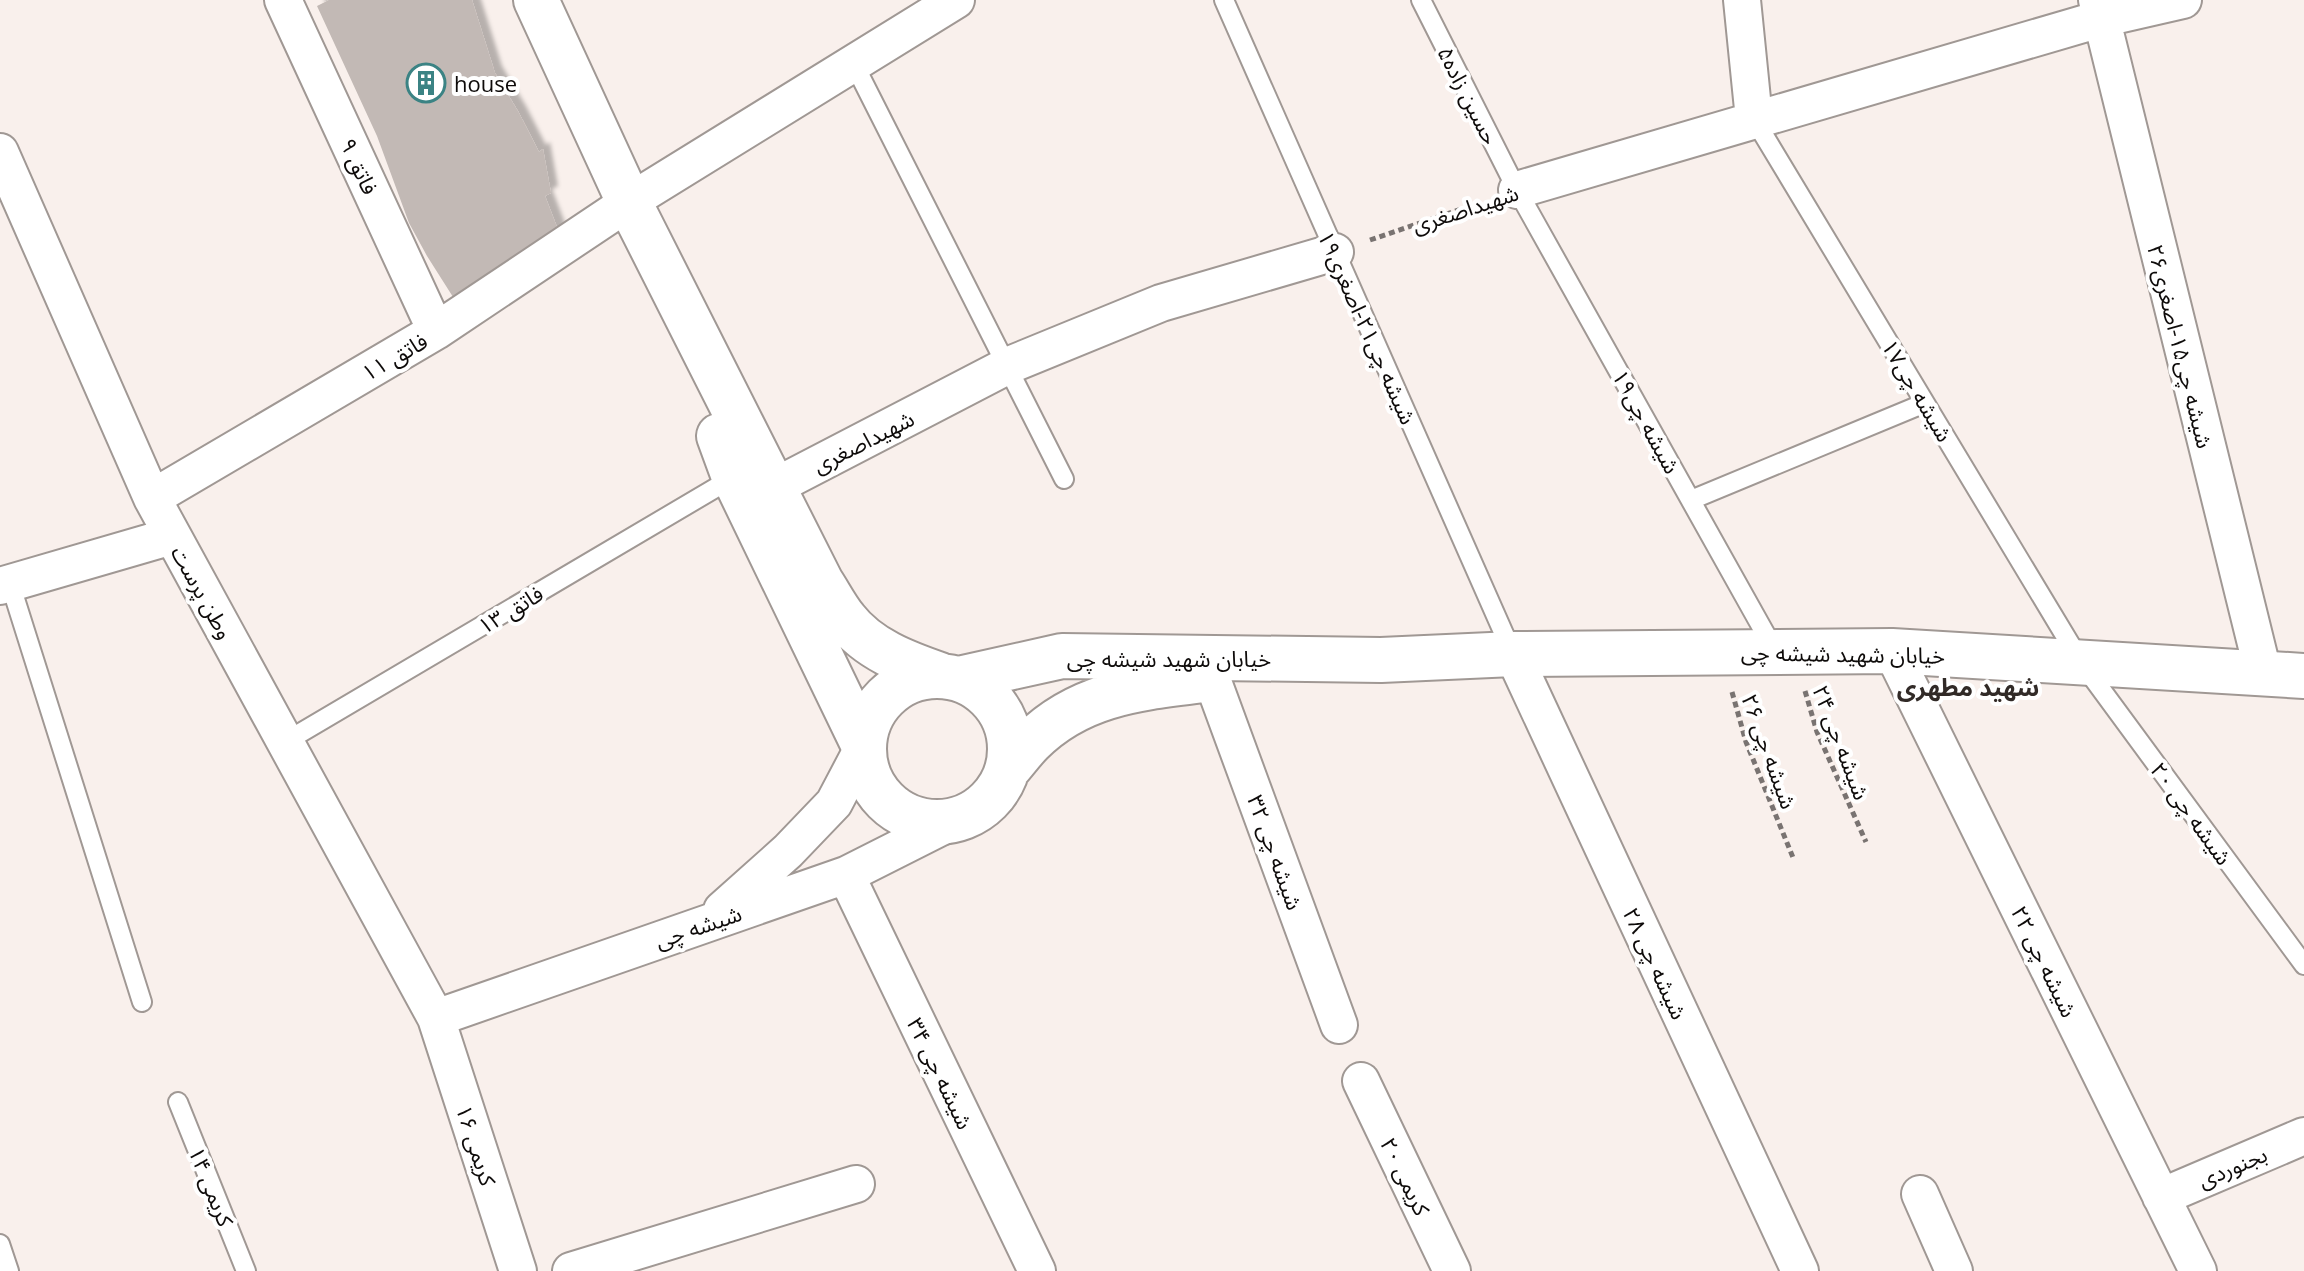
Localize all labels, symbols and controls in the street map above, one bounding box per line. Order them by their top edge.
street label: حسین زاده۵ [1431,41,1507,149]
building icon: house [405,62,447,104]
place label: house [454,68,517,98]
street label: فاتق ۹ [334,133,386,199]
street label: شهیداصغری [1408,177,1522,239]
street label: شیشه چی۲۱-اصغری۱۹ [1311,225,1424,429]
street label: شیشه چی۱۵-اصغری۲۶ [2140,241,2221,451]
street label: فاتق ۱۱ [356,325,432,387]
street label: شیشه چی۱۷ [1875,333,1960,448]
street label: شیشه چی۱۹ [1605,363,1688,479]
street label: شهیداصغری [807,403,919,479]
street label: وطن پرست [164,540,241,645]
street label: فاتق ۱۳ [472,578,548,640]
street label: خیابان شهید شیشه چی [1741,636,1945,671]
street label: خیابان شهید شیشه چی [1067,643,1271,674]
district label: شهید مطهری [1897,670,2039,703]
street label: شیشه چی ۲۴ [1805,680,1878,804]
street label: شیشه چی ۲۶ [1734,689,1805,813]
street label: شیشه چی ۲۰ [2144,755,2240,871]
street label: شیشه چی ۳۲ [1240,790,1311,914]
street label: شیشه چی [651,897,746,956]
street label: شیشه چی ۲۲ [2004,900,2085,1022]
street label: شیشه چی ۲۸ [1616,902,1695,1024]
street label: شیشه چی ۳۴ [900,1012,981,1134]
street label: کریمی ۱۶ [450,1101,504,1190]
street label: کریمی ۲۰ [1374,1132,1438,1221]
street label: بجنوردی [2193,1138,2271,1194]
street label: کریمی ۱۴ [182,1142,242,1231]

